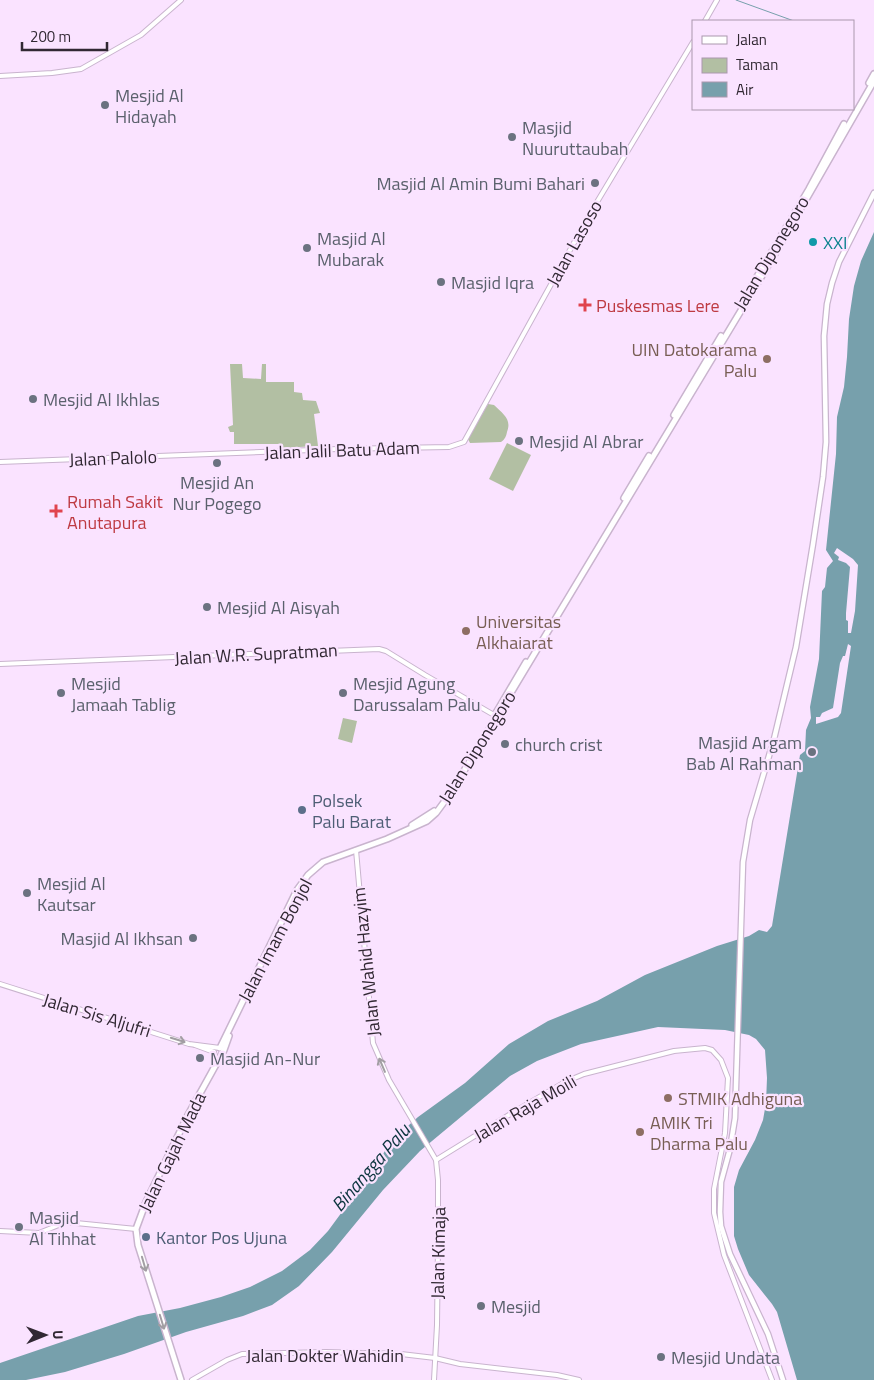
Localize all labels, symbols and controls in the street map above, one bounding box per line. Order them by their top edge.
scale bar [22,20,108,52]
legend [692,20,854,110]
text: 200 m [30,25,71,48]
text: Jalan [736,28,767,51]
text: Taman [736,53,778,76]
text: Air [736,78,753,101]
place label: Mesjid Al Hidayah [115,82,184,130]
marker: Mesjid Al Hidayah [99,99,111,111]
place label: Masjid Nuuruttaubah [522,114,628,162]
marker: Masjid Nuuruttaubah [506,131,518,143]
place label: Masjid Al Amin Bumi Bahari [376,170,585,197]
marker: Masjid Al Amin Bumi Bahari [589,177,601,189]
street label: Jalan Diponegoro [726,191,816,315]
street label: Jalan Lasoso [539,195,609,291]
place label: Masjid Al Mubarak [317,225,386,273]
place label: XXI [823,229,848,256]
marker: XXI [807,236,819,248]
marker: Masjid Al Mubarak [301,242,313,254]
place label: Masjid Iqra [451,269,534,296]
marker: Masjid Iqra [435,276,447,288]
place label: Puskesmas Lere [596,292,720,319]
marker: Puskesmas Lere [578,298,592,312]
place label: UIN Datokarama Palu [632,336,757,384]
marker: UIN Datokarama Palu [761,353,773,365]
place label: Mesjid Al Ikhlas [43,386,160,413]
marker: Mesjid Al Ikhlas [27,393,39,405]
place label: Mesjid Al Abrar [529,428,643,455]
street label: Jalan Jalil Batu Adam [264,434,420,466]
marker: Mesjid Al Abrar [513,435,525,447]
street label: Jalan Palolo [69,443,157,473]
marker: Mesjid An Nur Pogego [211,457,223,469]
place label: Mesjid An Nur Pogego [172,469,262,517]
place label: Rumah Sakit Anutapura [67,488,164,536]
marker: Rumah Sakit Anutapura [49,504,63,518]
place label: Mesjid Al Aisyah [217,594,340,621]
marker: Mesjid Al Aisyah [201,601,213,613]
place label: Universitas Alkhaiarat [476,608,561,656]
marker: Universitas Alkhaiarat [460,625,472,637]
street label: Jalan W.R. Supratman [174,636,338,672]
place label: Mesjid Jamaah Tablig [71,670,176,718]
place label: Mesjid Agung Darussalam Palu [353,670,481,718]
street label: Jalan Diponegoro [431,685,523,809]
marker: Mesjid Jamaah Tablig [55,687,67,699]
marker: Mesjid Agung Darussalam Palu [337,687,349,699]
place label: Masjid Argam Bab Al Rahman [686,729,802,777]
place label: church crist [515,731,603,758]
marker: church crist [499,738,511,750]
marker: Masjid Argam Bab Al Rahman [806,746,818,758]
place label: Polsek Palu Barat [312,787,392,835]
marker: Polsek Palu Barat [296,804,308,816]
place label: Mesjid Al Kautsar [37,870,106,918]
street label: Jalan Imam Bonjol [231,873,319,1007]
street label: Jalan Wahid Hazyim [345,886,387,1038]
marker: Mesjid Al Kautsar [21,887,33,899]
place label: Masjid Al Ikhsan [61,925,183,952]
marker: Masjid Al Ikhsan [187,932,199,944]
street label: Jalan Sis Aljufri [40,986,154,1044]
one-way arrow [170,1036,186,1046]
place label: Masjid An-Nur [210,1045,320,1072]
marker: Masjid An-Nur [194,1052,206,1064]
one-way arrow [377,1058,387,1073]
street label: Jalan Raja Moili [469,1068,581,1148]
place label: STMIK Adhiguna [678,1085,802,1112]
street label: Jalan Gajah Mada [131,1087,213,1217]
marker: STMIK Adhiguna [662,1092,674,1104]
place label: AMIK Tri Dharma Palu [650,1109,748,1157]
water label: Binangga Palu [324,1115,417,1217]
marker: AMIK Tri Dharma Palu [634,1126,646,1138]
place label: Masjid Al Tihhat [29,1204,97,1252]
street label: Jalan Kimaja [424,1207,452,1299]
marker: Masjid Al Tihhat [13,1221,25,1233]
place label: Kantor Pos Ujuna [156,1224,287,1251]
marker: Kantor Pos Ujuna [140,1231,152,1243]
one-way arrow [140,1256,150,1272]
place label: Mesjid [491,1293,541,1320]
marker: Mesjid [475,1300,487,1312]
north arrow [20,1310,70,1360]
one-way arrow [157,1314,167,1330]
text: U [48,1330,69,1340]
street label: Jalan Dokter Wahidin [246,1342,404,1369]
place label: Mesjid Undata [671,1344,780,1371]
marker: Mesjid Undata [655,1351,667,1363]

